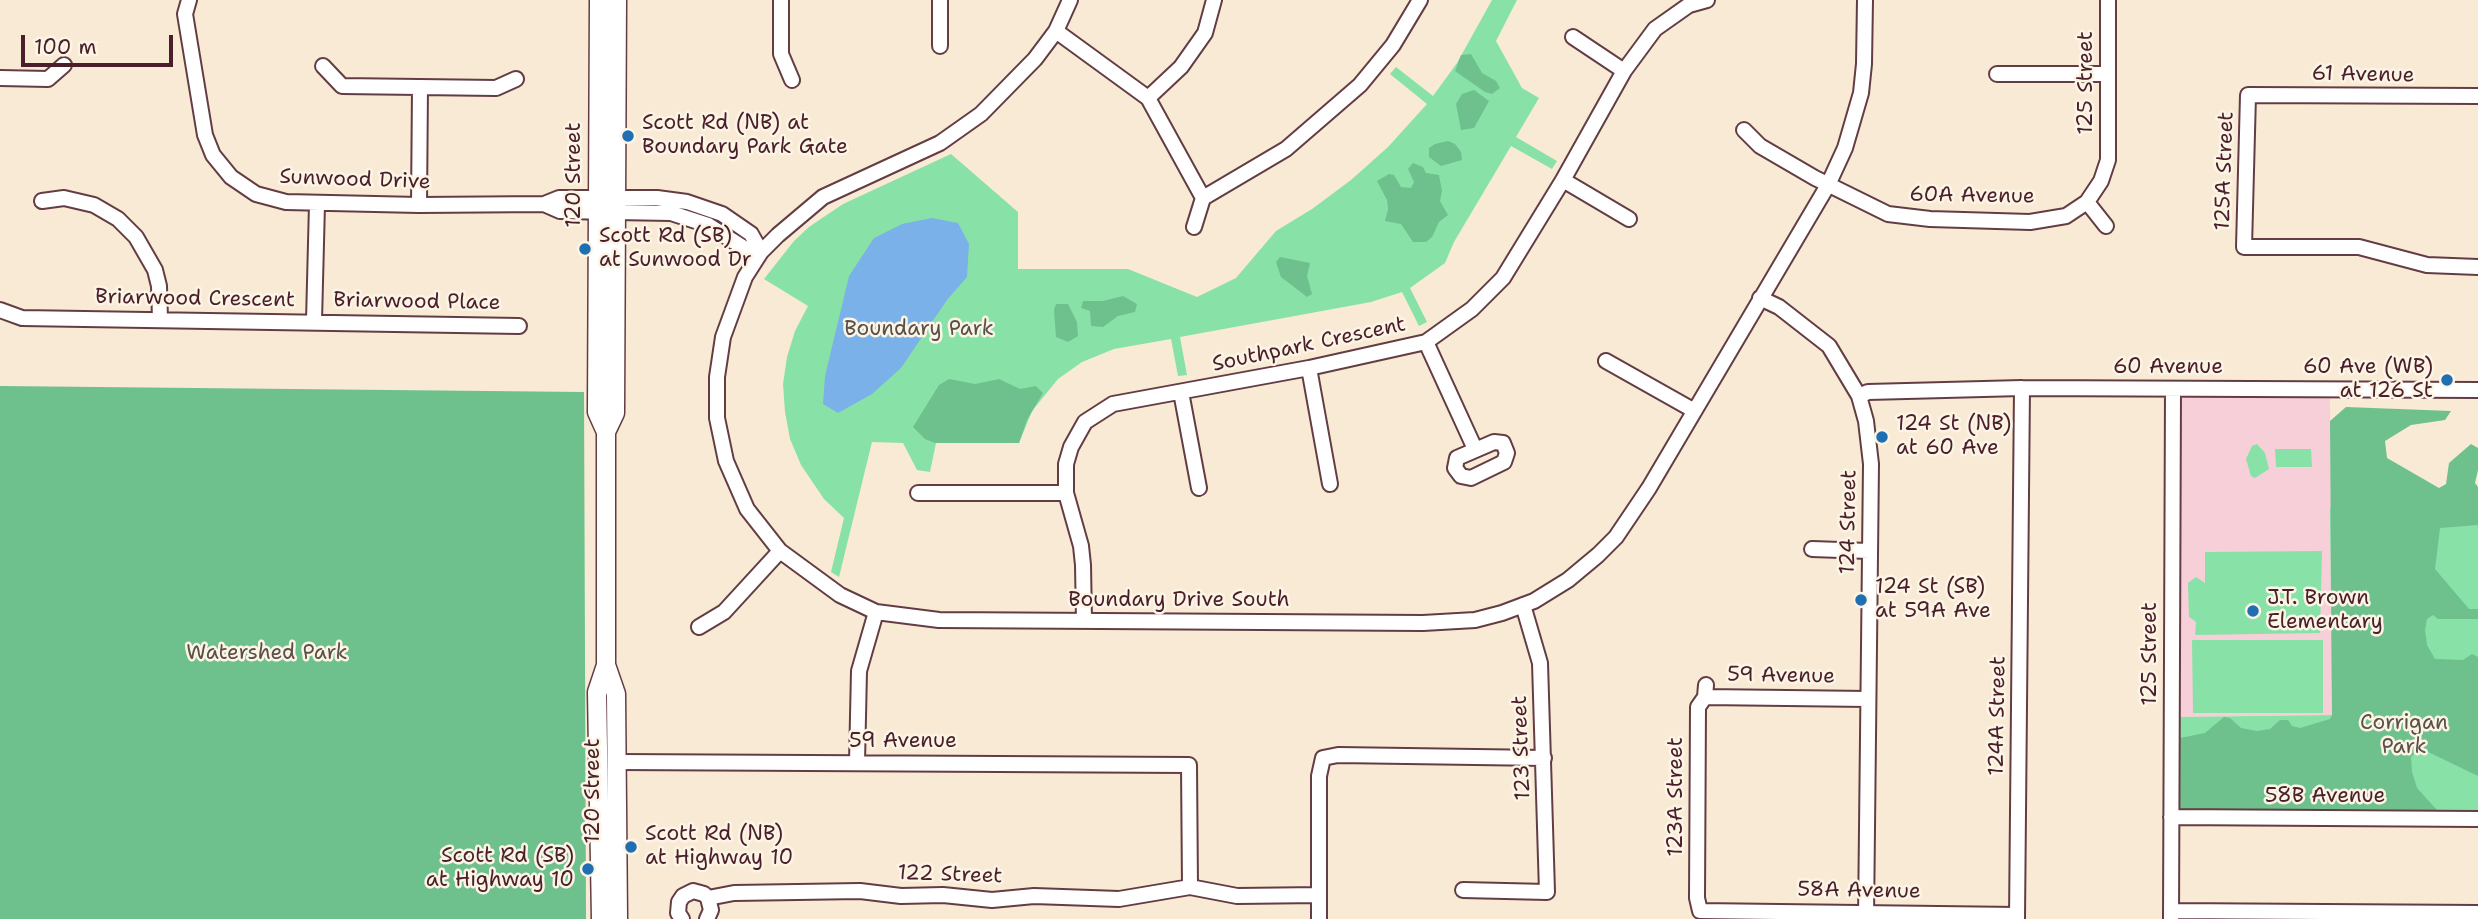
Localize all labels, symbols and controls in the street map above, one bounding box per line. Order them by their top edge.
scale bar [24,21,177,65]
street label: 125 Street [2074,31,2100,135]
text: 100 m [34,33,97,61]
street label: 61 Avenue [2311,62,2415,88]
place label: Scott Rd (NB) at Boundary Park Gate [642,111,848,161]
street label: 125A Street [2210,111,2240,231]
street label: 120 Street [562,122,588,228]
marker: Scott Rd (NB) at Boundary Park Gate [620,128,636,144]
street label: Sunwood Drive [279,165,431,195]
street label: 60A Avenue [1909,182,2035,210]
place label: Scott Rd (SB) at Sunwood Dr [599,224,752,274]
marker: Scott Rd (SB) at Sunwood Dr [577,241,593,257]
street label: Briarwood Crescent [95,285,295,313]
street label: Briarwood Place [333,288,501,316]
street label: Southpark Crescent [1210,312,1408,378]
park label: Boundary Park [844,317,994,343]
street label: 60 Avenue [2113,355,2223,381]
place label: 60 Ave (WB) at 126 St [2303,355,2433,405]
marker: 60 Ave (WB) at 126 St [2439,372,2455,388]
place label: 124 St (NB) at 60 Ave [1896,412,2011,462]
marker: 124 St (NB) at 60 Ave [1874,429,1890,445]
street label: 124 Street [1835,469,1863,575]
place label: 124 St (SB) at 59A Ave [1875,575,1991,625]
place label: J.T. Brown Elementary [2267,586,2383,636]
street label: Boundary Drive South [1068,588,1290,614]
marker: 124 St (SB) at 59A Ave [1853,592,1869,608]
street label: 125 Street [2138,602,2164,706]
marker: J.T. Brown Elementary [2245,603,2261,619]
park label: Watershed Park [186,641,348,667]
street label: 124A Street [1984,656,2012,776]
street label: 59 Avenue [1727,662,1835,690]
street label: 123 Street [1508,695,1536,801]
park label: Corrigan Park [2360,711,2448,761]
street label: 59 Avenue [849,729,957,755]
street label: 123A Street [1664,737,1690,857]
street label: 120 Street [581,738,607,844]
street label: 58B Avenue [2265,784,2385,810]
place label: Scott Rd (NB) at Highway 10 [645,822,793,872]
marker: Scott Rd (NB) at Highway 10 [623,839,639,855]
place label: Scott Rd (SB) at Highway 10 [426,844,574,894]
marker: Scott Rd (SB) at Highway 10 [580,861,596,877]
street label: 122 Street [897,861,1003,889]
street label: 58A Avenue [1797,877,1921,905]

